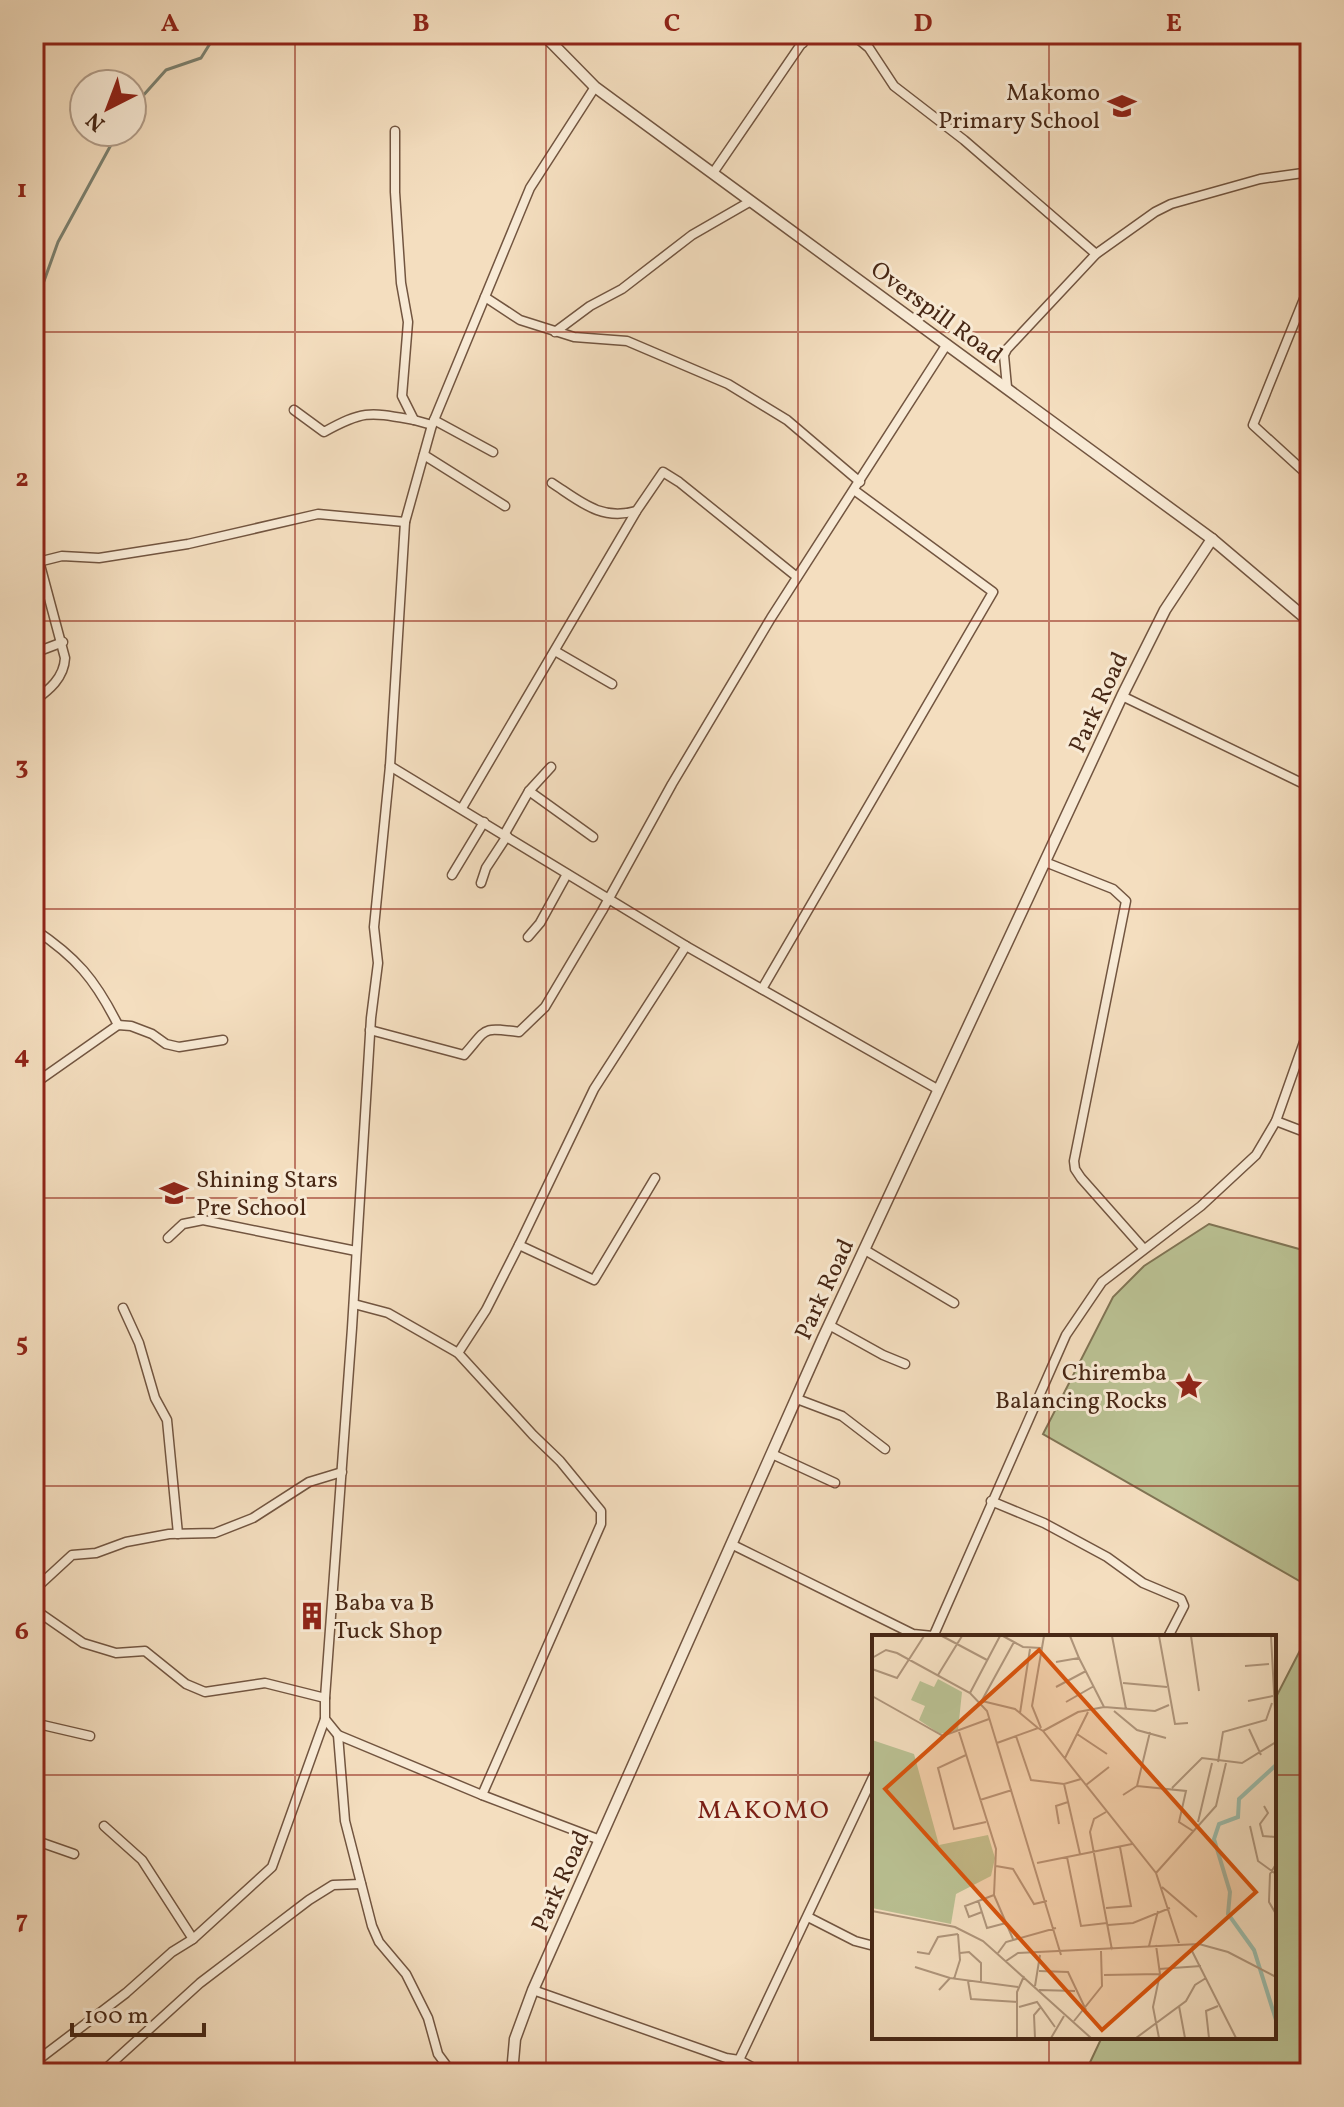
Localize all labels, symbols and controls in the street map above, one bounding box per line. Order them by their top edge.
text: A [161,6,180,42]
text: B [412,6,430,42]
text: C [664,6,680,42]
text: D [913,6,933,42]
text: E [1166,6,1182,42]
north arrow [68,68,148,148]
place label: Makomo Primary School [938,77,1100,139]
school or university icon: Makomo Primary School [1107,91,1137,121]
text: N [80,104,113,138]
text: 1 [17,172,27,208]
street label: Overspill Road [863,254,1009,373]
text: 2 [15,461,29,497]
street label: Park Road [1062,647,1138,759]
text: 3 [15,749,29,785]
text: 4 [14,1038,30,1074]
place label: Shining Stars Pre School [196,1164,338,1226]
school or university icon: Shining Stars Pre School [159,1178,189,1208]
street label: Park Road [788,1234,864,1346]
text: 5 [16,1326,28,1362]
place label: Chiremba Balancing Rocks [995,1357,1167,1419]
place icon: Chiremba Balancing Rocks [1174,1371,1204,1401]
place label: Baba va B Tuck Shop [334,1587,442,1649]
building icon: Baba va B Tuck Shop [297,1601,327,1631]
text: 6 [15,1614,29,1650]
inset map [872,1635,1276,2039]
district label: MAKOMO [697,1793,831,1829]
street label: Park Road [524,1826,599,1938]
text: 7 [16,1903,28,1939]
scale bar [72,1987,204,2037]
text: 100 m [84,2000,149,2034]

